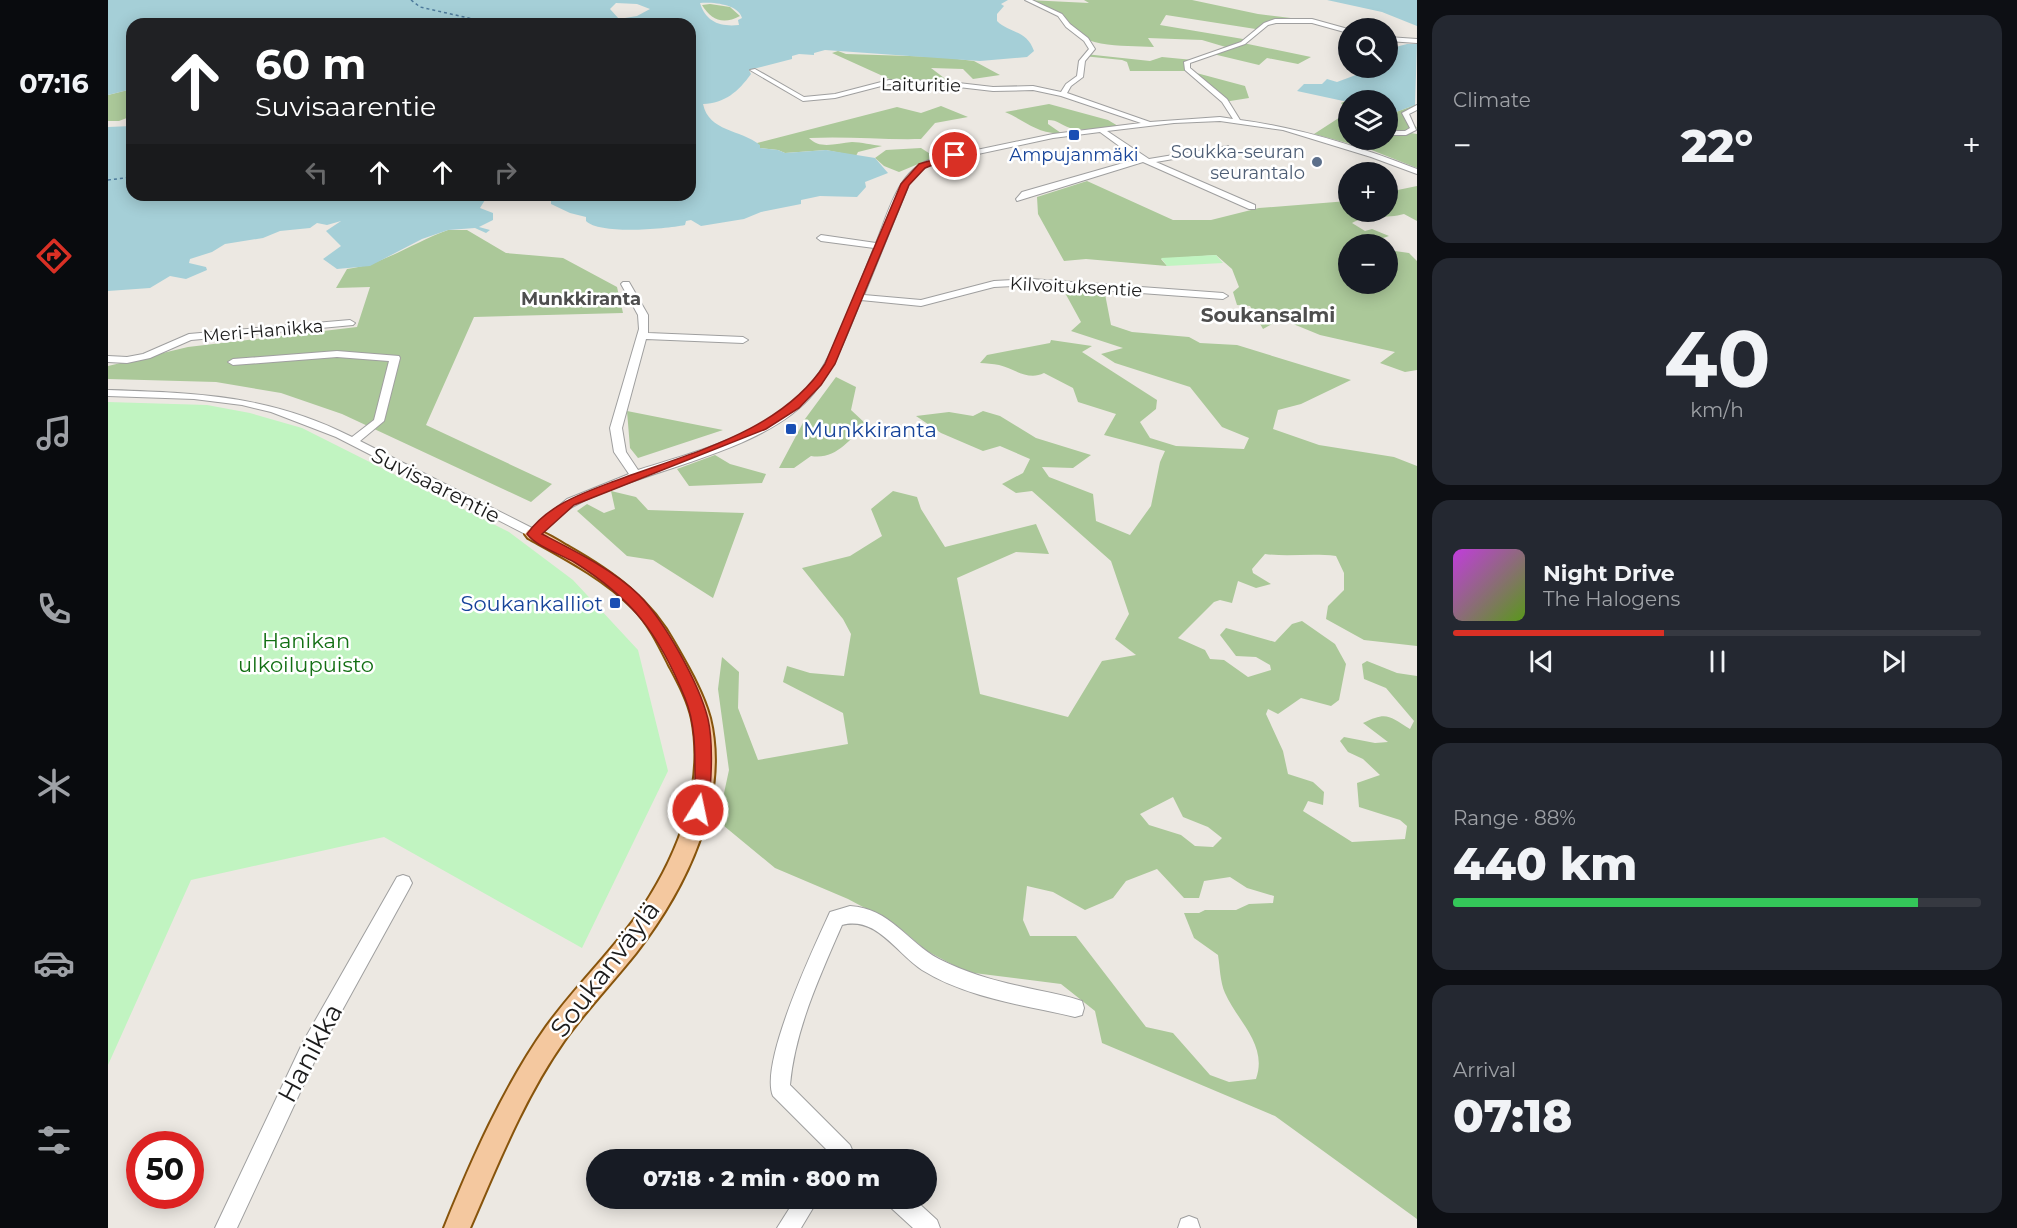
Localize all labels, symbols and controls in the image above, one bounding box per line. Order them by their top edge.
map controls [1338,18,1398,294]
button: search [1338,18,1398,78]
text: 60 m [255,38,366,90]
icon: ahead [156,42,234,120]
text: 07:16 [19,67,89,100]
street label: Laituritie [881,73,961,97]
text: Climate [1453,88,1531,112]
text: Suvisaarentie [255,90,436,123]
button: layers [1338,90,1398,150]
text: 22° [1681,118,1753,173]
text: − [1453,125,1472,165]
text: + [1962,125,1981,165]
marker: Ampujanmäki [1067,128,1081,142]
pin [929,129,980,180]
icon: arrive [938,138,971,171]
place label: Soukka-seuran seurantalo [1171,141,1305,184]
place label: Ampujanmäki [1009,144,1139,166]
marker: Soukka-seuran seurantalo [1310,155,1324,169]
icon: left [300,156,333,189]
icon: ahead [363,156,396,189]
icon: ahead [426,156,459,189]
icon: right [489,156,522,189]
button: + [1338,162,1398,222]
button: − [1338,234,1398,294]
icon: directions [33,235,75,277]
street label: Kilvoituksentie [1009,273,1143,301]
district label: Munkkiranta [521,288,641,310]
district label: Soukansalmi [1201,303,1335,327]
text: 40 [1664,311,1770,407]
street label: Meri-Hanikka [202,315,324,347]
text: km/h [1690,398,1744,422]
icon: music [33,412,75,454]
place label: Munkkiranta [803,417,937,442]
marker: Munkkiranta [784,422,798,436]
street label: Suvisaarentie [368,442,504,528]
text: Night Drive [1543,560,1675,587]
text: The Halogens [1543,587,1680,611]
icon: phone [33,588,75,630]
place label: Soukankalliot [460,591,603,616]
marker: Soukankalliot [608,596,622,610]
park label: Hanikan ulkoilupuisto [238,628,374,677]
icon: previous [1525,645,1558,678]
icon: pause [1701,645,1734,678]
icon: next [1877,645,1910,678]
icon: climate [33,765,75,807]
position arrow [666,778,730,842]
text: Range · 88% [1453,806,1576,830]
text: 440 km [1453,836,1637,891]
street label: Soukanväylä [543,894,667,1044]
icon: car [33,942,75,984]
street label: Hanikka [271,998,349,1108]
text: Arrival [1453,1058,1516,1082]
text: 07:18 [1453,1088,1572,1143]
icon: filters [33,1119,75,1161]
speed limit sign: 50 [126,1131,204,1209]
text: 07:18 · 2 min · 800 m [643,1165,880,1192]

